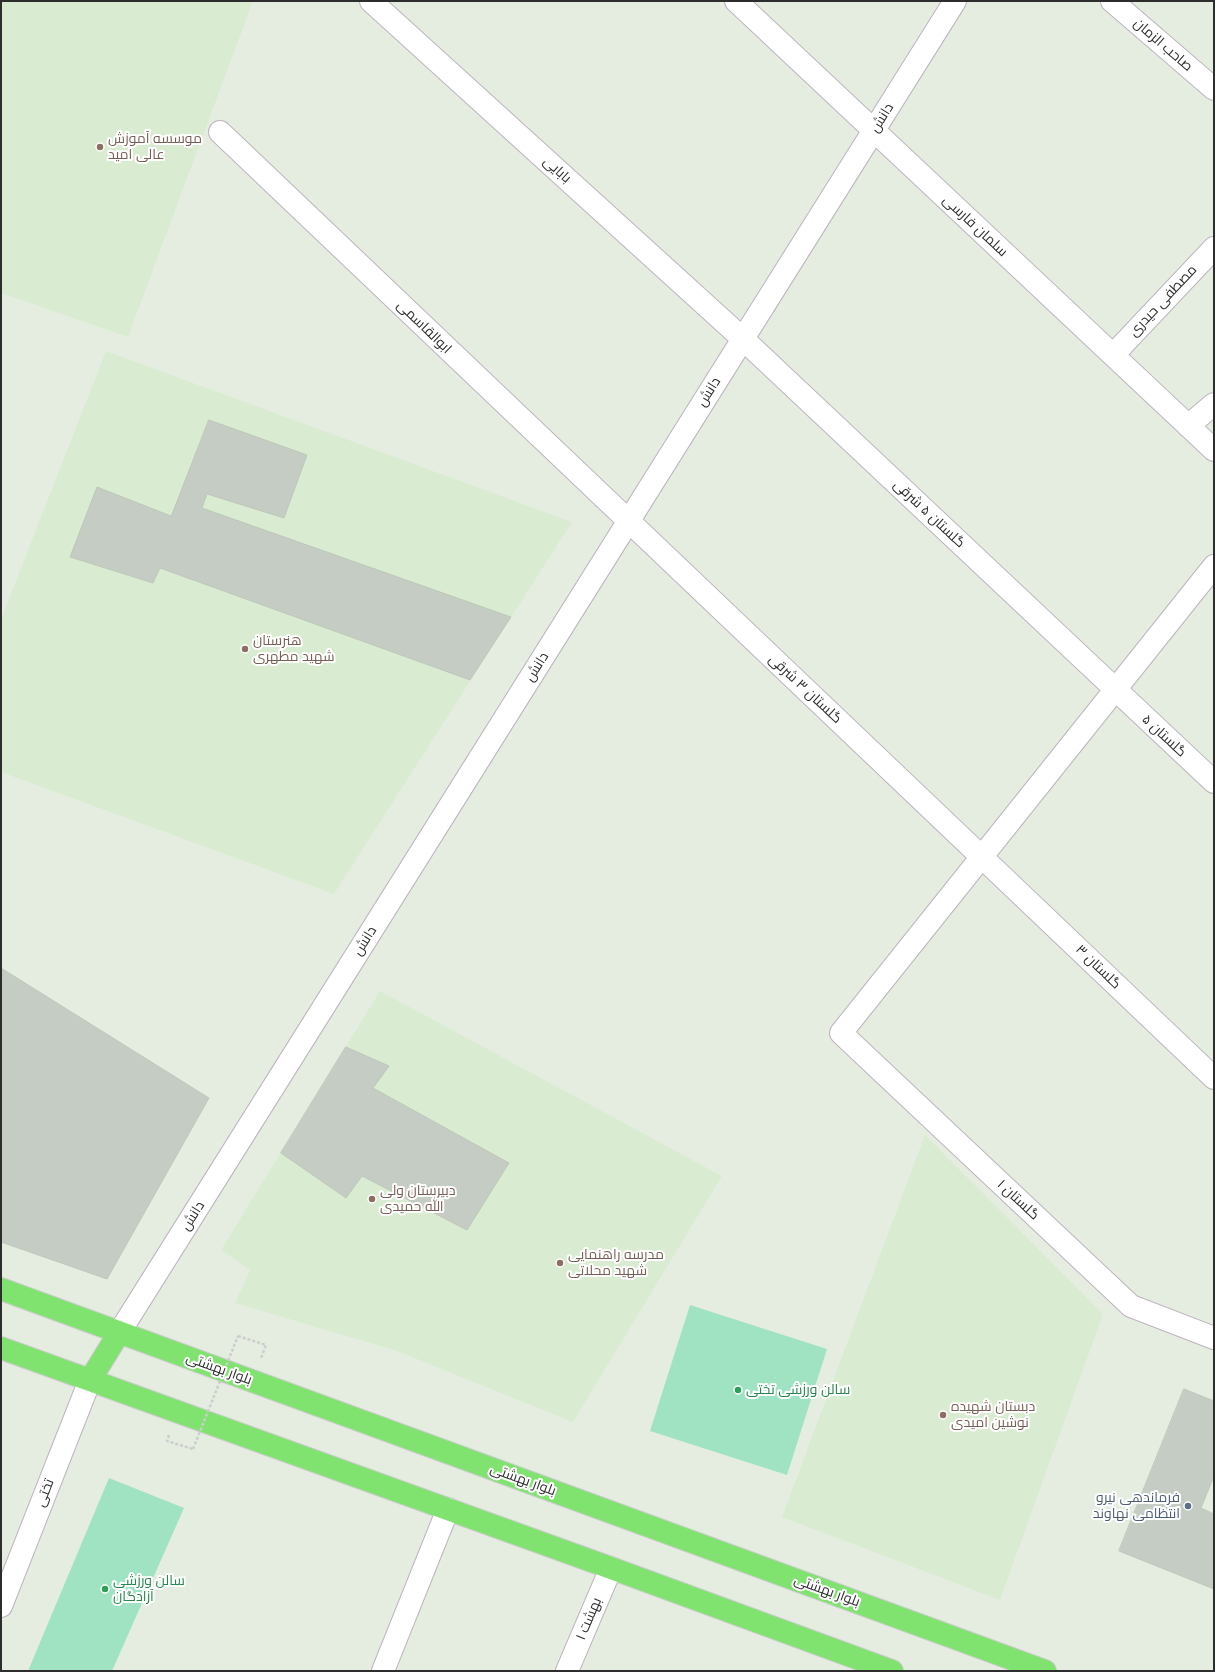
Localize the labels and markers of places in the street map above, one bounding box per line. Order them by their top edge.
place label: موسسه آموزش عالی امید [108,131,202,164]
marker: موسسه آموزش عالی امید [95,142,105,152]
place label: هنرستان شهید مطهری [253,633,335,666]
marker: هنرستان شهید مطهری [240,644,250,654]
place label: دبیرستان ولی الله حمیدی [380,1183,455,1216]
marker: دبیرستان ولی الله حمیدی [367,1194,377,1204]
place label: مدرسه راهنمایی شهید محلاتی [568,1247,664,1280]
marker: مدرسه راهنمایی شهید محلاتی [555,1258,565,1268]
place label: سالن ورزشی تختی [746,1382,850,1398]
marker: سالن ورزشی تختی [733,1385,743,1395]
place label: دبستان شهیده نوشین امیدی [951,1399,1035,1432]
marker: دبستان شهیده نوشین امیدی [938,1410,948,1420]
place label: فرماندهی نیرو انتظامی نهاوند [1093,1490,1180,1522]
marker: فرماندهی نیرو انتظامی نهاوند [1183,1501,1193,1511]
place label: سالن ورزشی آزادگان [113,1573,185,1606]
marker: سالن ورزشی آزادگان [100,1584,110,1594]

